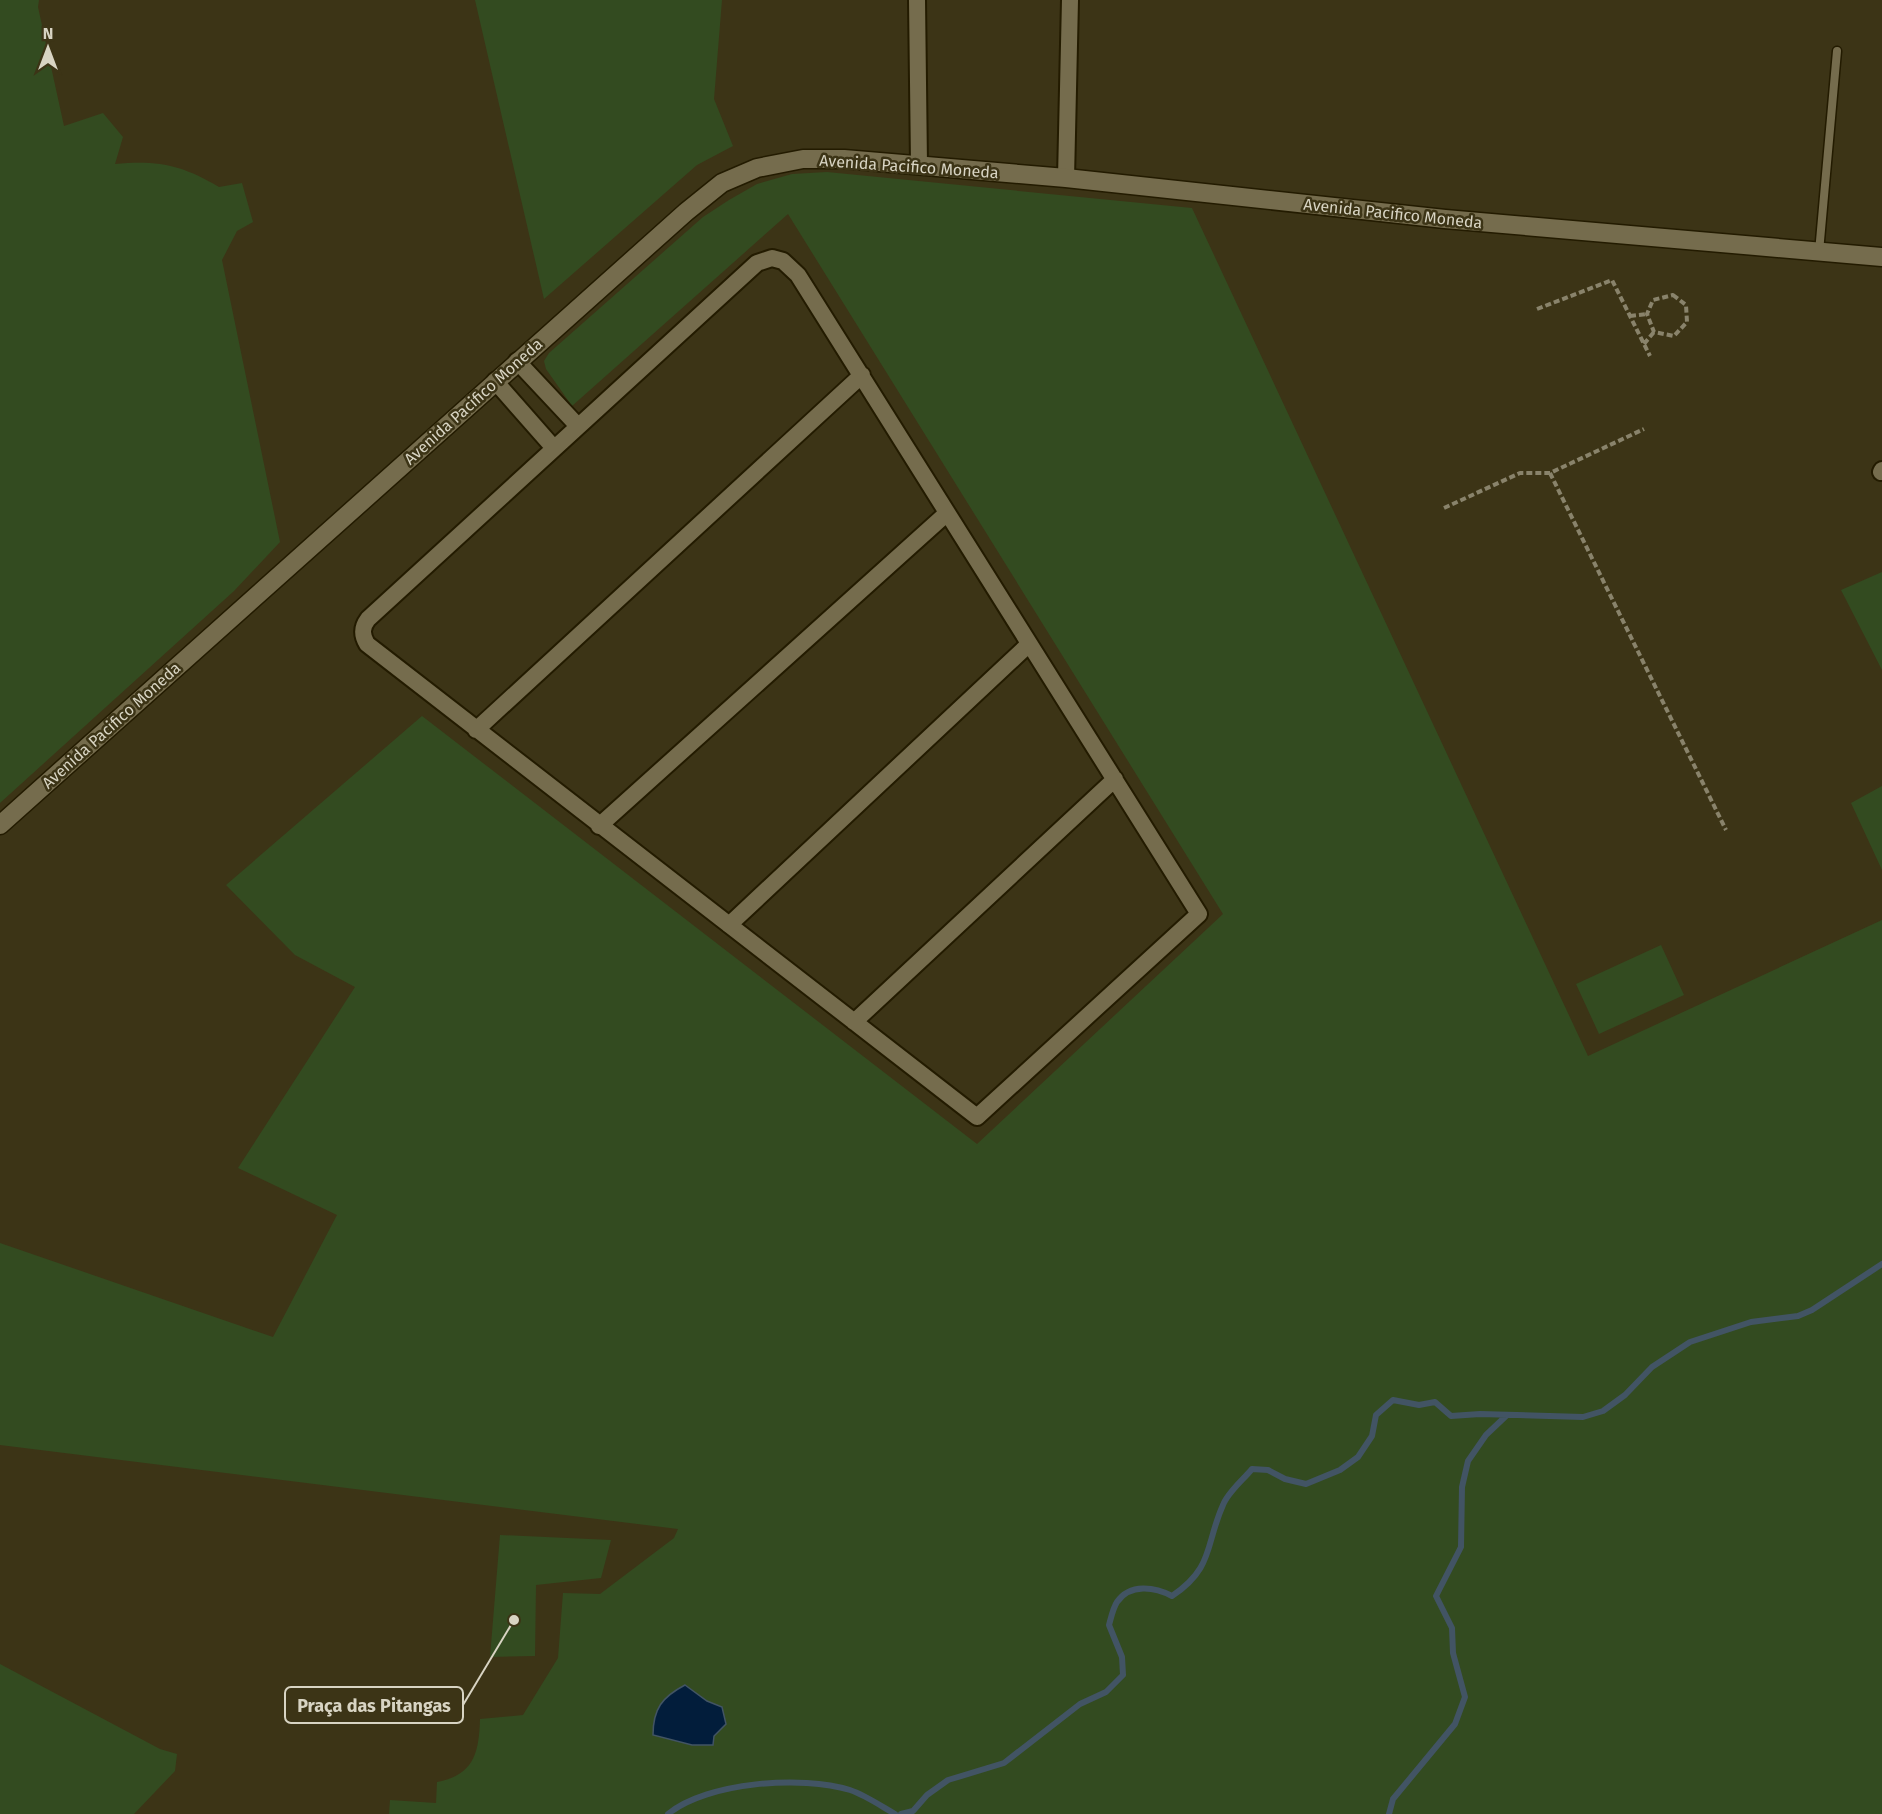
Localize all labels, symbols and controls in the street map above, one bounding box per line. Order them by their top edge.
north arrow [18,18,78,78]
text: N [43,24,53,43]
street label: Avenida Pacifico Moneda [819,151,999,182]
street label: Avenida Pacifico Moneda [1303,195,1483,232]
street label: Avenida Pacifico Moneda [400,334,546,469]
street label: Avenida Pacifico Moneda [38,658,184,793]
callout: Praça das Pitangas [285,1687,463,1723]
text: Praça das Pitangas [297,1695,451,1717]

